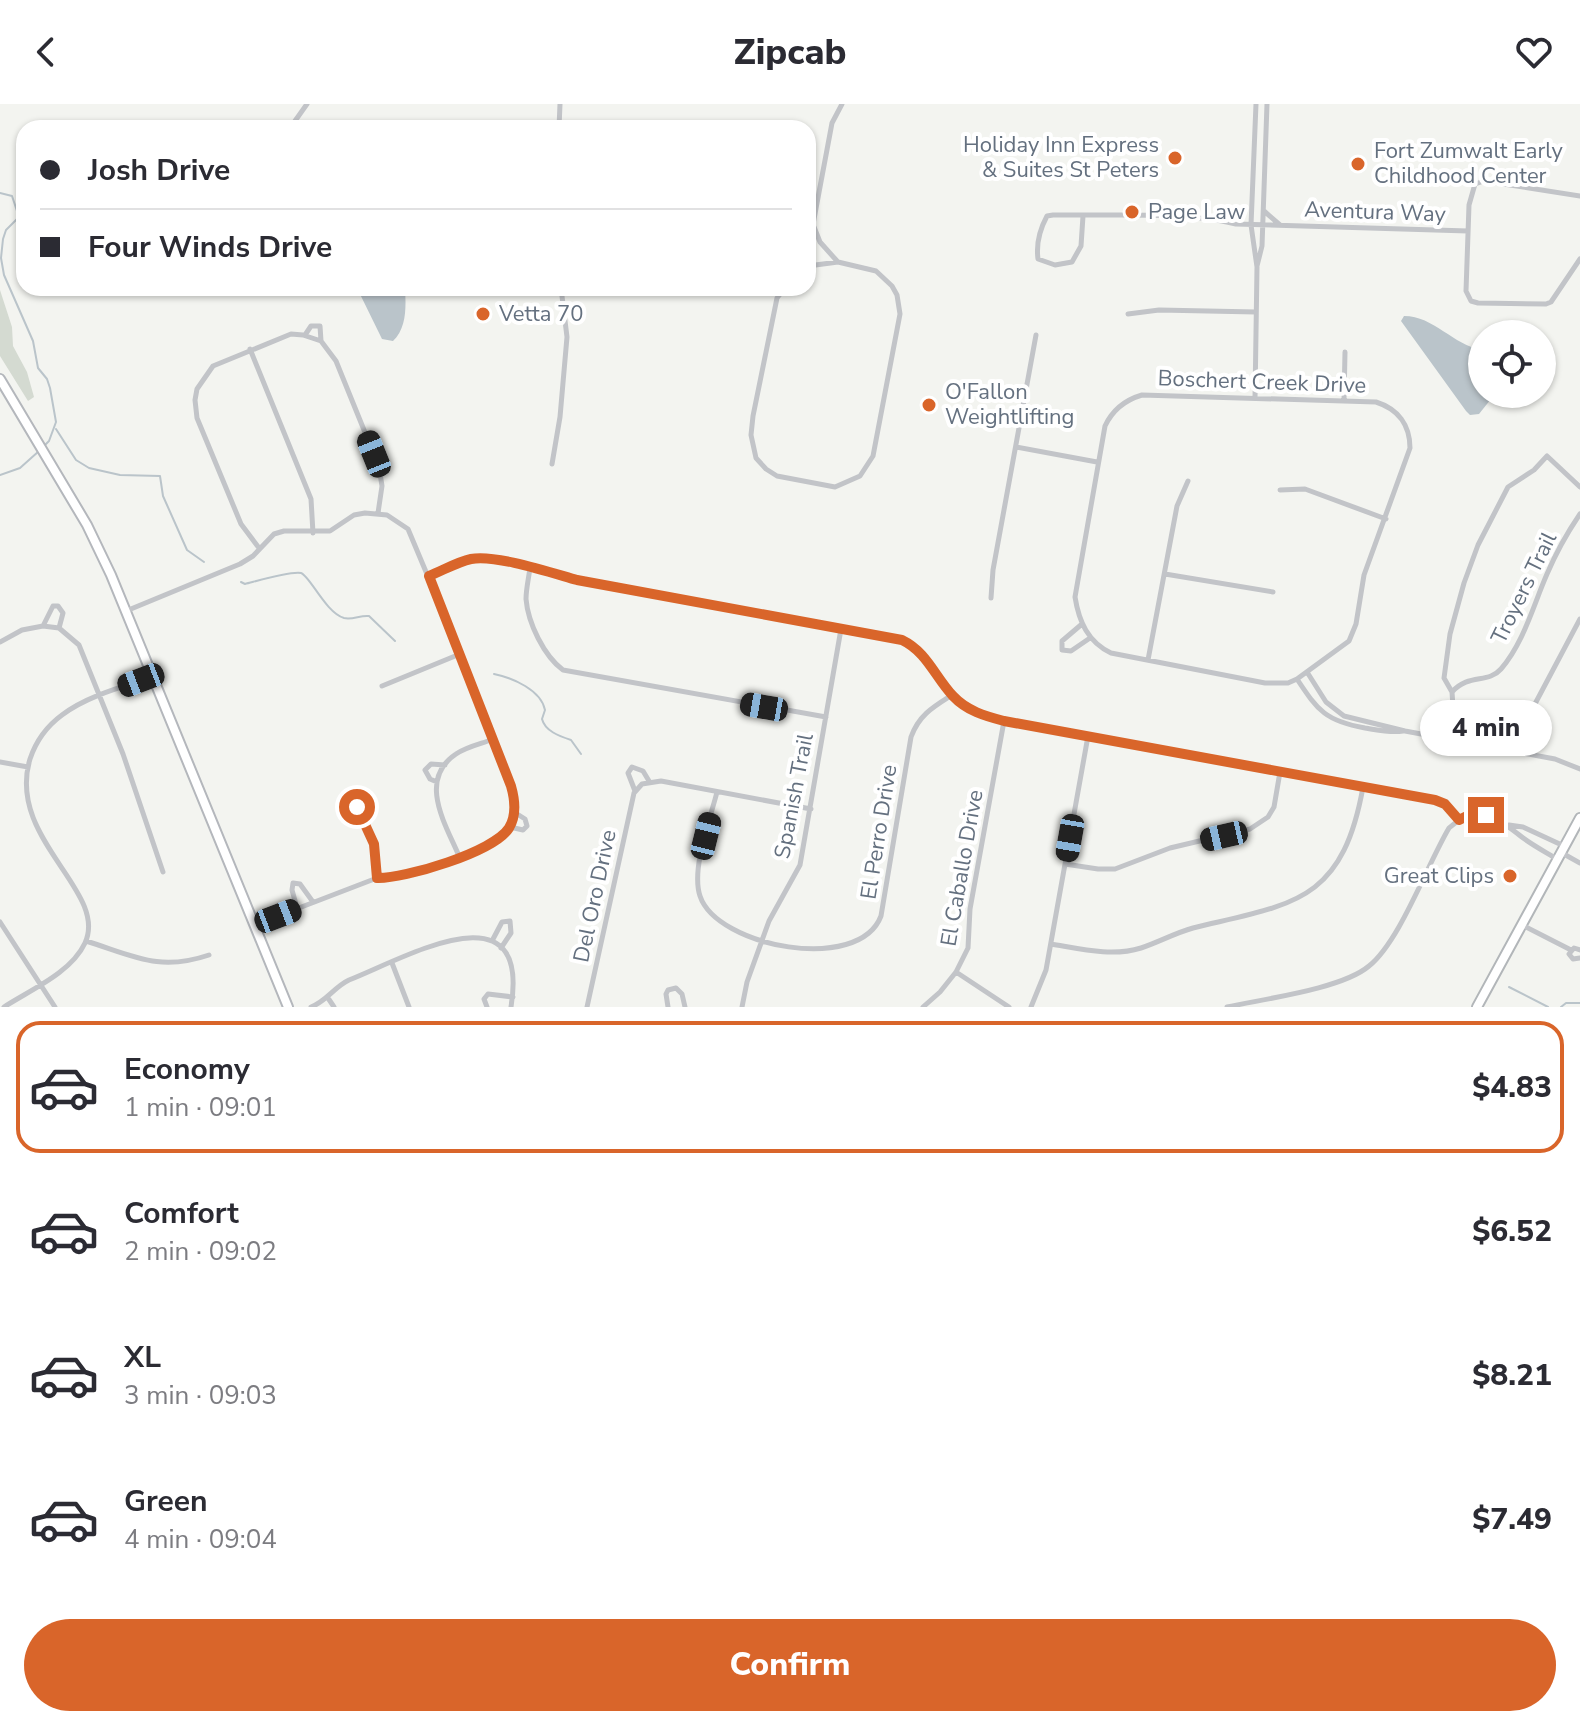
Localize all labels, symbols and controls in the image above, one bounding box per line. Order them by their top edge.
text: Zipcab [734,28,846,77]
icon: back [24,30,68,74]
icon: heart [1512,30,1556,74]
place label: Holiday Inn Express & Suites St Peters [963,130,1159,185]
place label: Fort Zumwalt Early Childhood Center [1374,136,1564,191]
marker: Holiday Inn Express & Suites St Peters [1166,149,1184,167]
text: Josh Drive [88,150,230,191]
marker: Fort Zumwalt Early Childhood Center [1349,155,1367,173]
street label: Aventura Way [1304,195,1447,229]
place label: Page Law [1148,197,1245,227]
marker: Page Law [1123,203,1141,221]
text: Four Winds Drive [88,227,332,268]
place label: Vetta 70 [498,299,583,329]
marker: Vetta 70 [474,305,492,323]
map controls [1468,320,1556,408]
button: locate [1468,320,1556,408]
street label: Boschert Creek Drive [1157,363,1367,401]
place label: O'Fallon Weightlifting [945,377,1074,432]
marker: O'Fallon Weightlifting [920,396,938,414]
car [354,427,394,481]
street label: Troyers Trail [1484,527,1564,649]
car [114,660,168,700]
car [738,691,790,723]
callout: 4 min [1420,699,1552,755]
text: 4 min [1452,710,1520,745]
street label: Spanish Trail [767,730,821,861]
street label: El Perro Drive [854,763,904,901]
street label: El Caballo Drive [933,787,991,949]
route start [339,789,375,825]
route end [1468,797,1504,833]
car [689,810,723,862]
car [1054,812,1086,864]
car [1198,819,1250,853]
street label: Del Oro Drive [566,827,624,965]
place label: Great Clips [1384,861,1494,891]
marker: Great Clips [1501,867,1519,885]
car [251,896,305,936]
text: Economy [124,1049,250,1090]
icon: car [28,1051,100,1123]
text: $4.83 [1472,1067,1552,1108]
text: 1 min · 09:01 [124,1090,277,1125]
text: Comfort [124,1193,239,1234]
icon: car [28,1195,100,1267]
text: $6.52 [1472,1211,1552,1252]
text: 2 min · 09:02 [124,1234,277,1269]
text: XL [124,1337,161,1378]
icon: car [28,1339,100,1411]
text: $8.21 [1472,1355,1552,1396]
text: 3 min · 09:03 [124,1378,277,1413]
text: Green [124,1481,208,1522]
icon: car [28,1483,100,1555]
text: $7.49 [1472,1499,1552,1540]
text: 4 min · 09:04 [124,1522,277,1557]
button: Confirm [24,1619,1556,1711]

